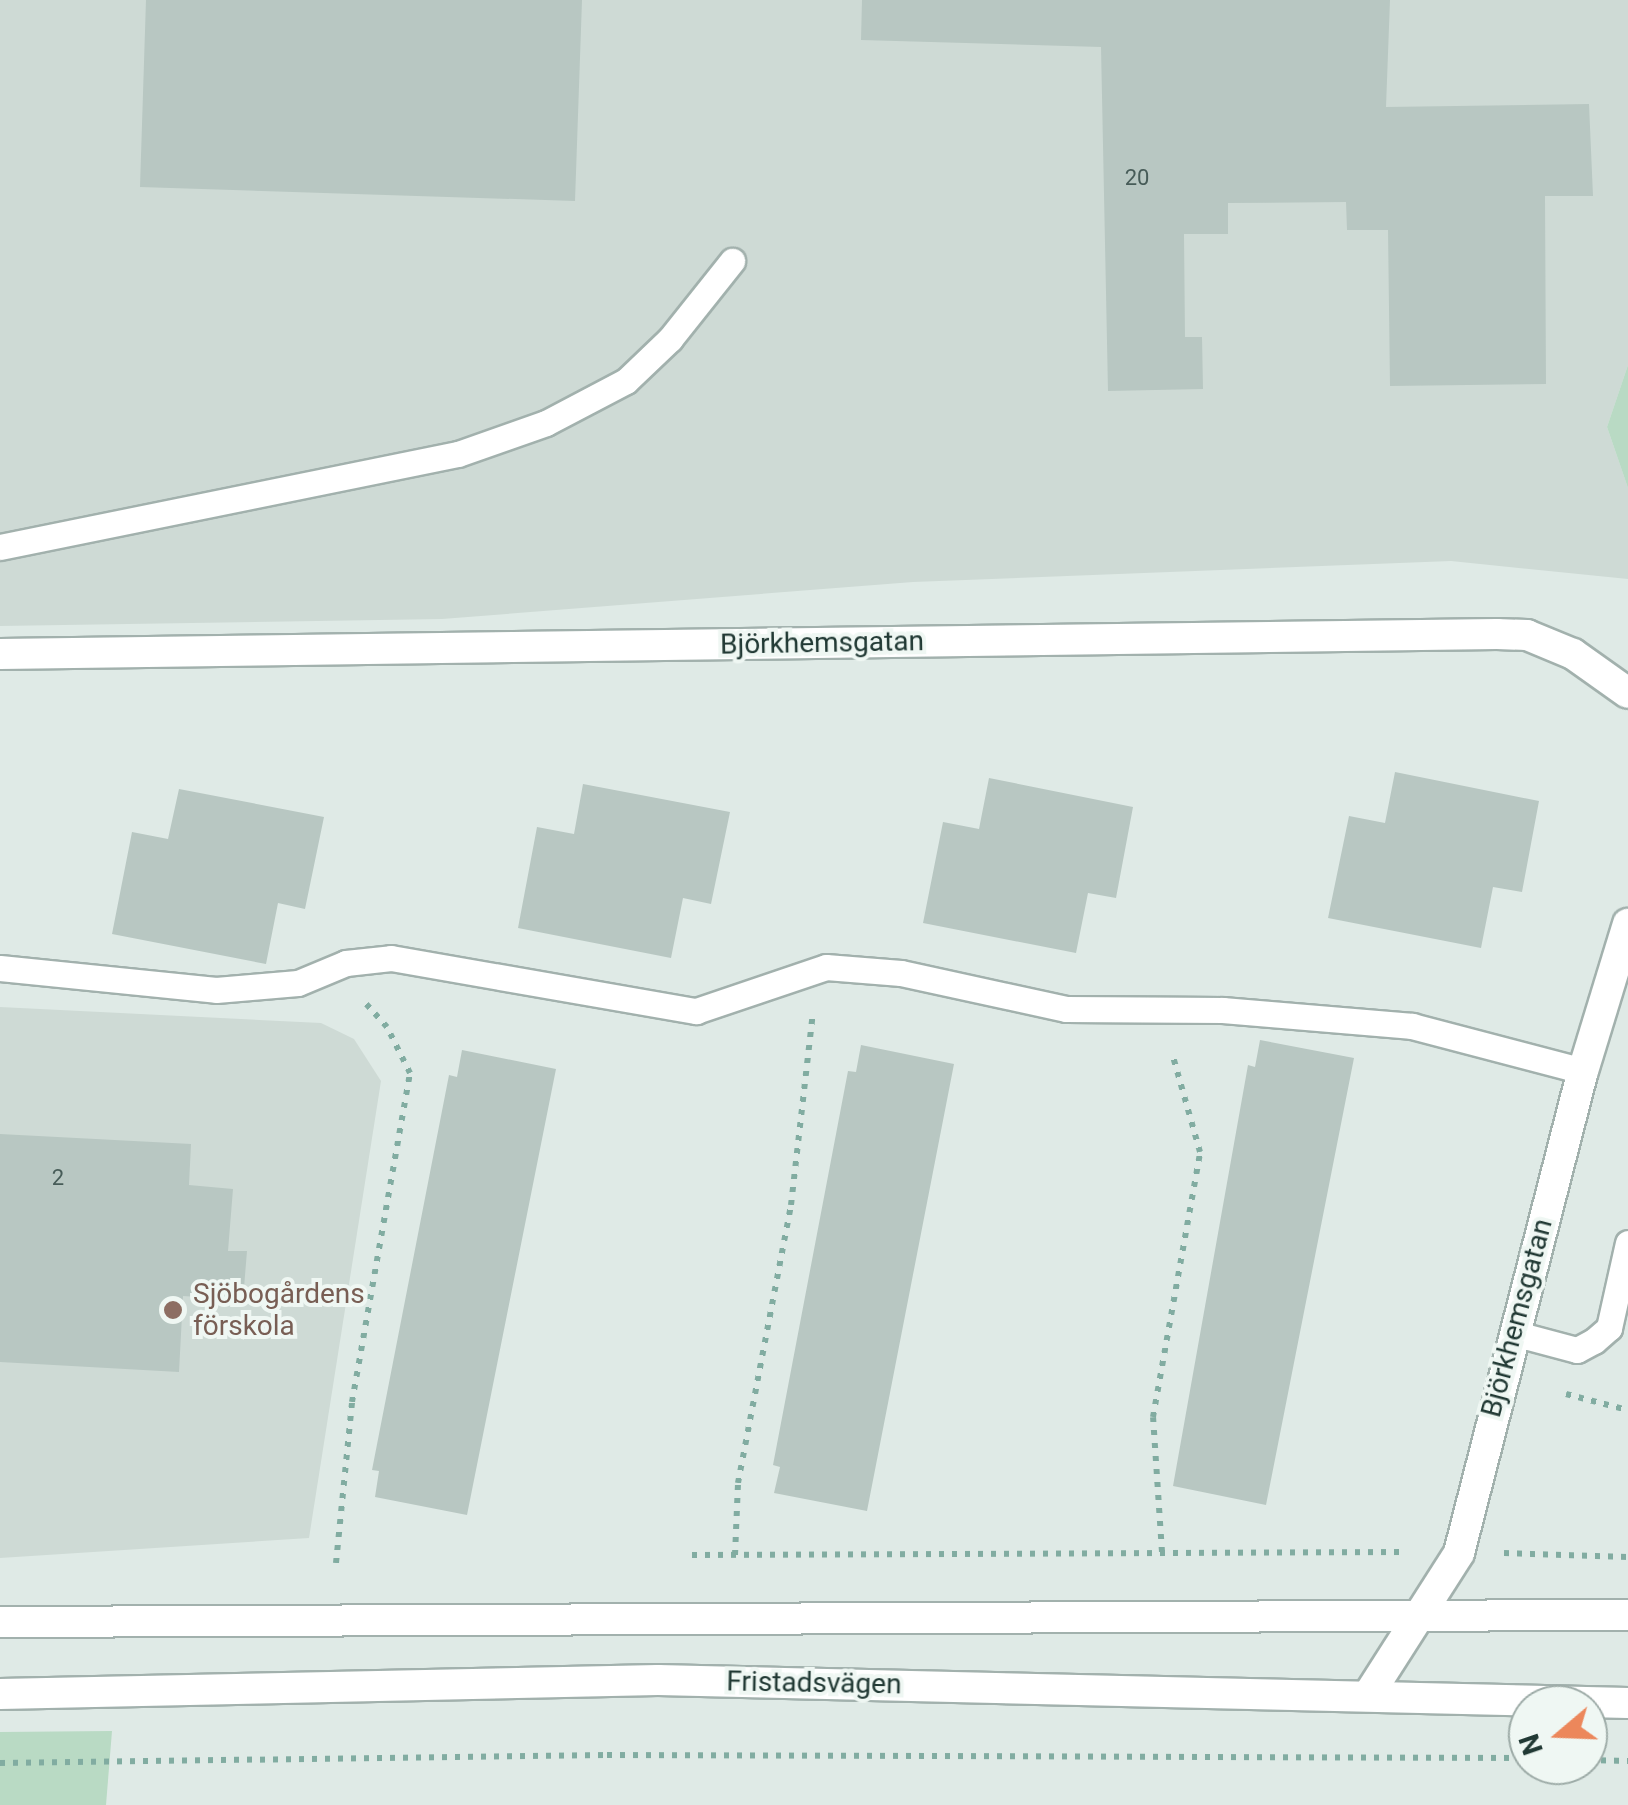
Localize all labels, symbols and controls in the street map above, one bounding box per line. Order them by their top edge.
house number: 20 [1125,165,1149,191]
street label: Björkhemsgatan [720,624,924,662]
house number: 2 [52,1165,64,1191]
street label: Björkhemsgatan [1474,1215,1560,1421]
place label: Sjöbogårdens förskola [193,1277,365,1343]
marker: Sjöbogårdens förskola [162,1299,184,1321]
street label: Fristadsvägen [726,1665,902,1701]
north arrow [1508,1685,1608,1785]
text: N [1512,1730,1550,1759]

